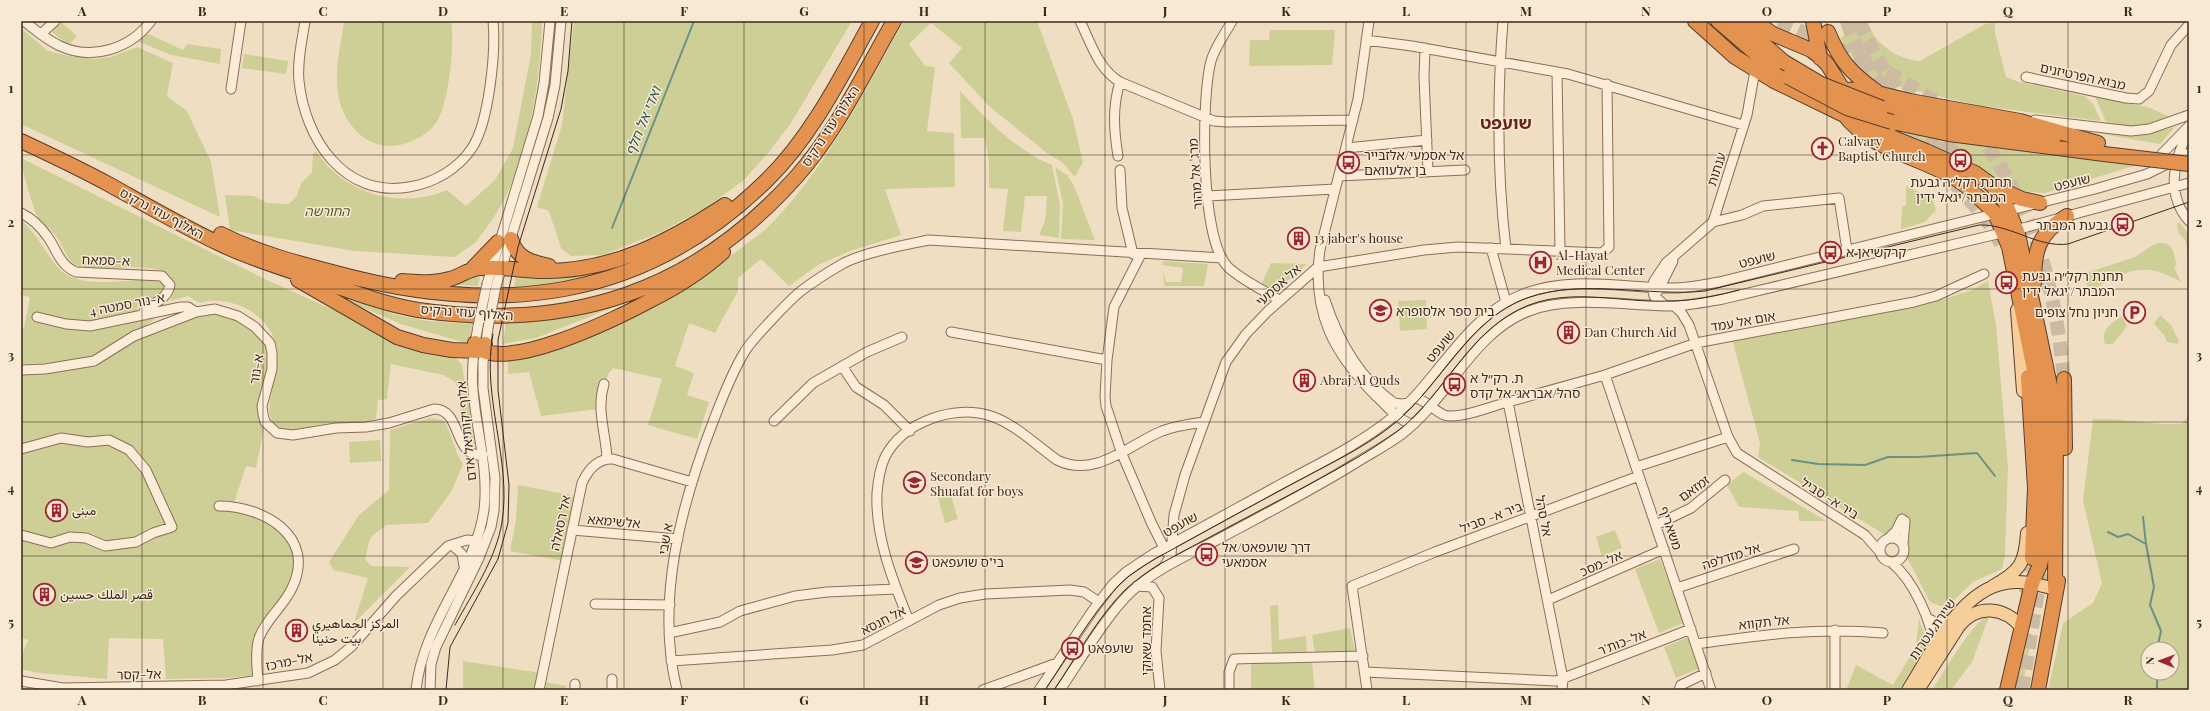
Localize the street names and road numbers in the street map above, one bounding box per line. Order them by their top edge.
street label: מבוא הפרטיזנים [2039,58,2128,93]
street label: האלוף עוזי נרקיס [797,82,862,169]
street label: מרג' אל מהור [1184,137,1205,210]
street label: ענתות [1702,150,1729,188]
street label: שועפט [2052,169,2092,194]
street label: האלוף עוזי נרקיס [117,183,207,242]
street label: שועפט [1737,246,1777,271]
street label: א-סמאח [82,250,131,269]
street label: אל אסמעי [1252,260,1304,309]
street label: א-נור סמטה 4 [88,288,166,319]
street label: האלוף עוזי נרקיס [420,300,514,323]
street label: אום אל עמד [1709,306,1777,335]
street label: שועפט [1421,326,1458,365]
street label: א-נור [245,353,266,385]
street label: אלוף יקותיאל אדם [452,380,479,482]
street label: זמזאם [1675,471,1713,505]
street label: ביר א- סביל [1798,473,1863,522]
street label: אל רסאלה [545,494,574,552]
street label: אל סהל [1532,494,1557,538]
street label: ביר א- סביל [1457,497,1524,536]
street label: משאריף [1656,504,1687,552]
street label: שועפט [1159,507,1200,540]
street label: אלשימאא [587,510,641,531]
street label: א שבי [653,522,676,556]
street label: אל מזדלפה [1699,538,1762,573]
street label: אל-מסכ [1577,546,1625,579]
street label: שיירת עטרות [1904,595,1959,663]
street label: אל חנסא [857,601,908,638]
street label: אחמד שאוקי [1137,606,1154,676]
street label: אל תקווא [1738,610,1790,633]
street label: אל-כות'ר [1595,625,1648,658]
street label: אל-מרכז [264,647,314,674]
street label: אל-קסר [117,665,161,682]

